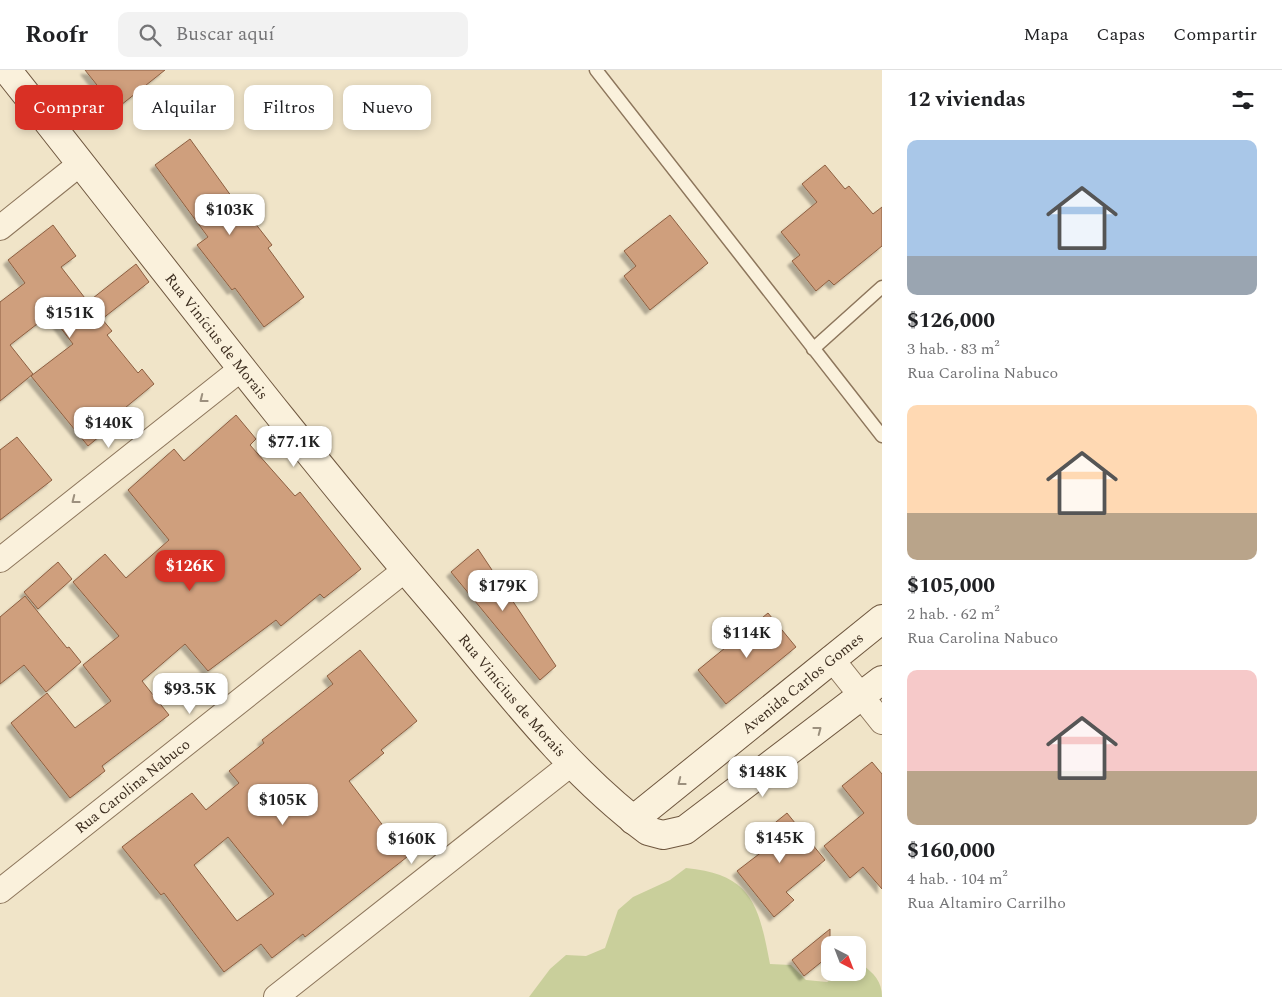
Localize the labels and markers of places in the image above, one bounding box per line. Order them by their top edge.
pin: $103K [195,194,265,236]
pin: $151K [35,296,105,339]
pin: $140K [74,406,144,449]
pin: $77.1K [253,426,335,468]
pin: $126K [155,550,225,592]
pin: $179K [468,570,538,612]
pin: $114K [712,616,782,659]
pin: $93.5K [149,672,231,715]
pin: $148K [728,756,798,798]
pin: $105K [248,784,318,826]
pin: $160K [377,822,447,865]
pin: $145K [745,822,815,864]

